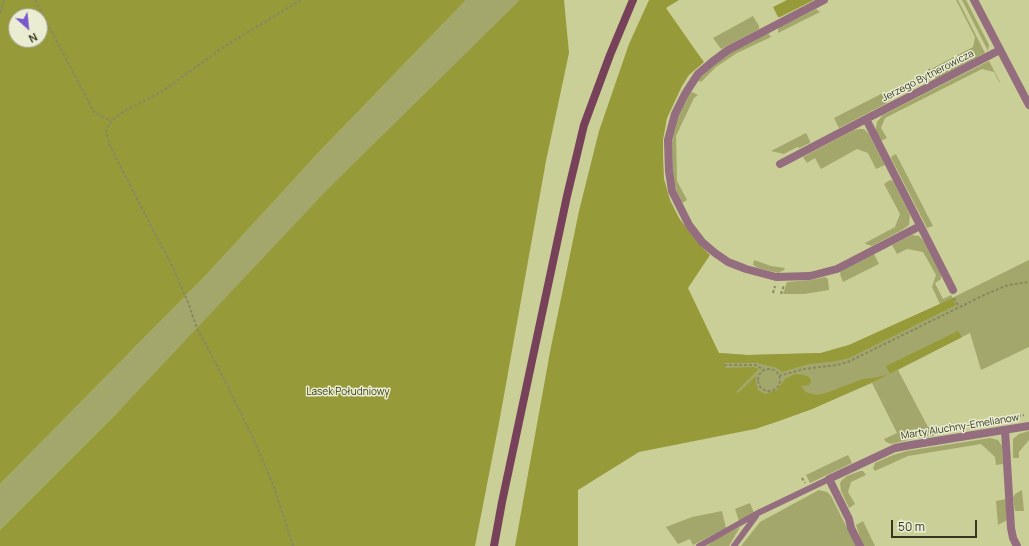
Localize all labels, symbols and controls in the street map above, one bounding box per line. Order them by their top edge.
north arrow [8,8,48,48]
text: N [26,30,40,47]
street label: Jerzego Bytnerowicza [880,48,976,104]
park label: Lasek Południowy [306,386,390,398]
street label: Marty Aluchny-Emelianow [900,412,1020,442]
scale bar [893,512,979,538]
text: 50 m [898,518,925,535]

